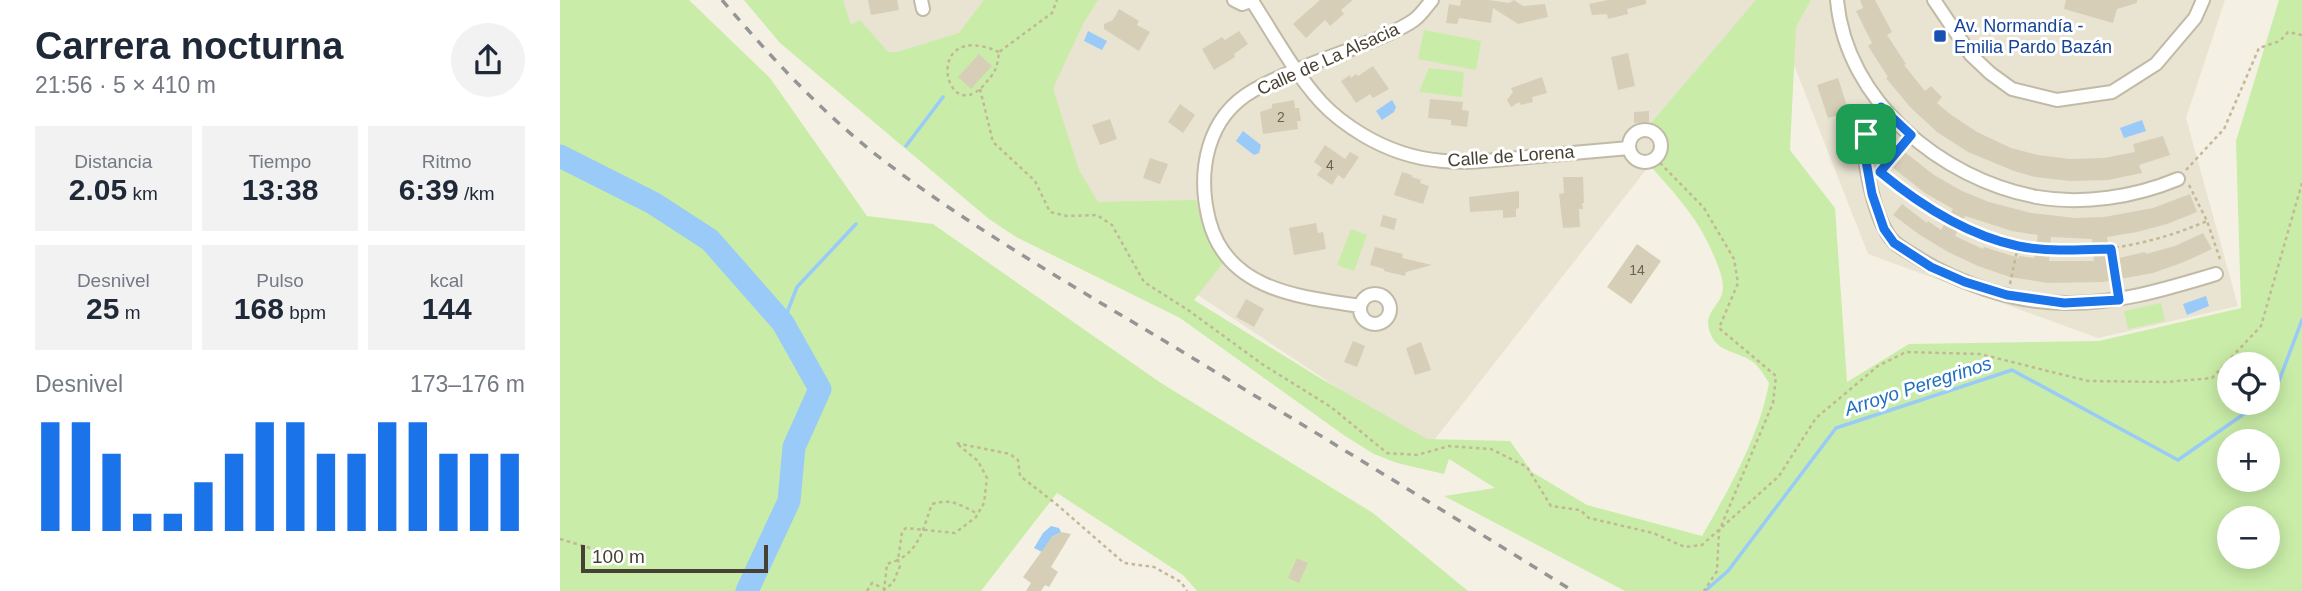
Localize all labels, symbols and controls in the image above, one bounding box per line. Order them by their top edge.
place label: Av. Normandía - Emilia Pardo Bazán [1954,16,2112,57]
street label: Calle de La Alsacia [1254,18,1403,99]
button: share [451,23,525,97]
text: Carrera nocturna [35,25,343,67]
marker: Av. Normandía - Emilia Pardo Bazán [1932,28,1948,44]
text: 21:56 · 5 × 410 m [35,72,216,98]
pin [1836,104,1896,164]
house number: 2 [1277,109,1285,125]
icon: arrive [1847,115,1885,153]
street label: Calle de Lorena [1447,142,1576,170]
text: Distancia [74,151,152,172]
text: Tiempo [249,151,311,172]
text: Ritmo [422,151,471,172]
house number: 4 [1326,157,1334,173]
text: 2.05 [69,173,127,206]
text: 13:38 [242,173,318,206]
text: 6:39 [399,173,459,206]
text: km [127,183,158,204]
text: /km [459,183,495,204]
house number: 14 [1629,262,1645,278]
text: Desnivel [77,270,150,291]
text: Pulso [256,270,304,291]
text: kcal [430,270,464,291]
text: 25 [86,292,119,325]
text: 168 [234,292,284,325]
text: 144 [422,292,472,325]
text: m [119,302,141,323]
text: bpm [284,302,326,323]
water label: Arroyo Peregrinos [1841,352,1995,420]
map controls [2217,352,2280,569]
button: locate [2217,352,2280,415]
text: Desnivel [35,371,123,397]
text: 173–176 m [410,371,525,397]
button: + [2217,429,2280,492]
button: − [2217,506,2280,569]
scale bar [581,542,768,574]
text: 100 m [592,546,645,567]

